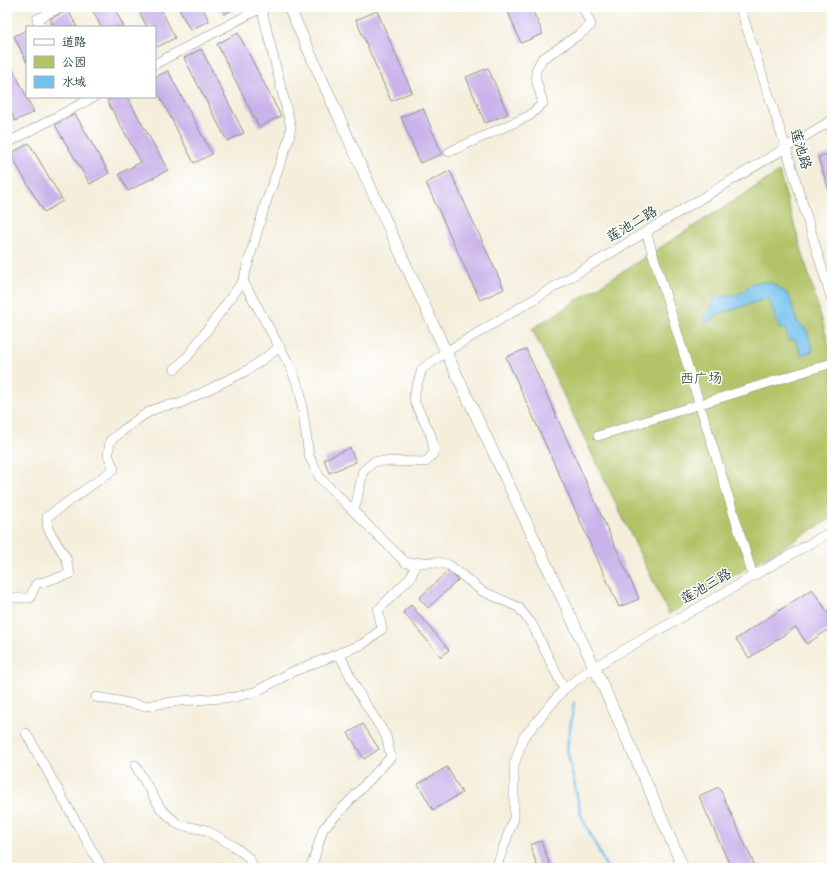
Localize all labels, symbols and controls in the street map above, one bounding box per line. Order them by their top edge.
legend [26,26,156,98]
text: 道路 [62,35,86,50]
text: 公园 [62,55,86,70]
text: 水域 [62,75,86,90]
street label: 莲池路 [787,126,815,172]
street label: 莲池二路 [604,202,660,246]
park label: 西广场 [680,370,722,387]
street label: 莲池三路 [678,565,734,607]

